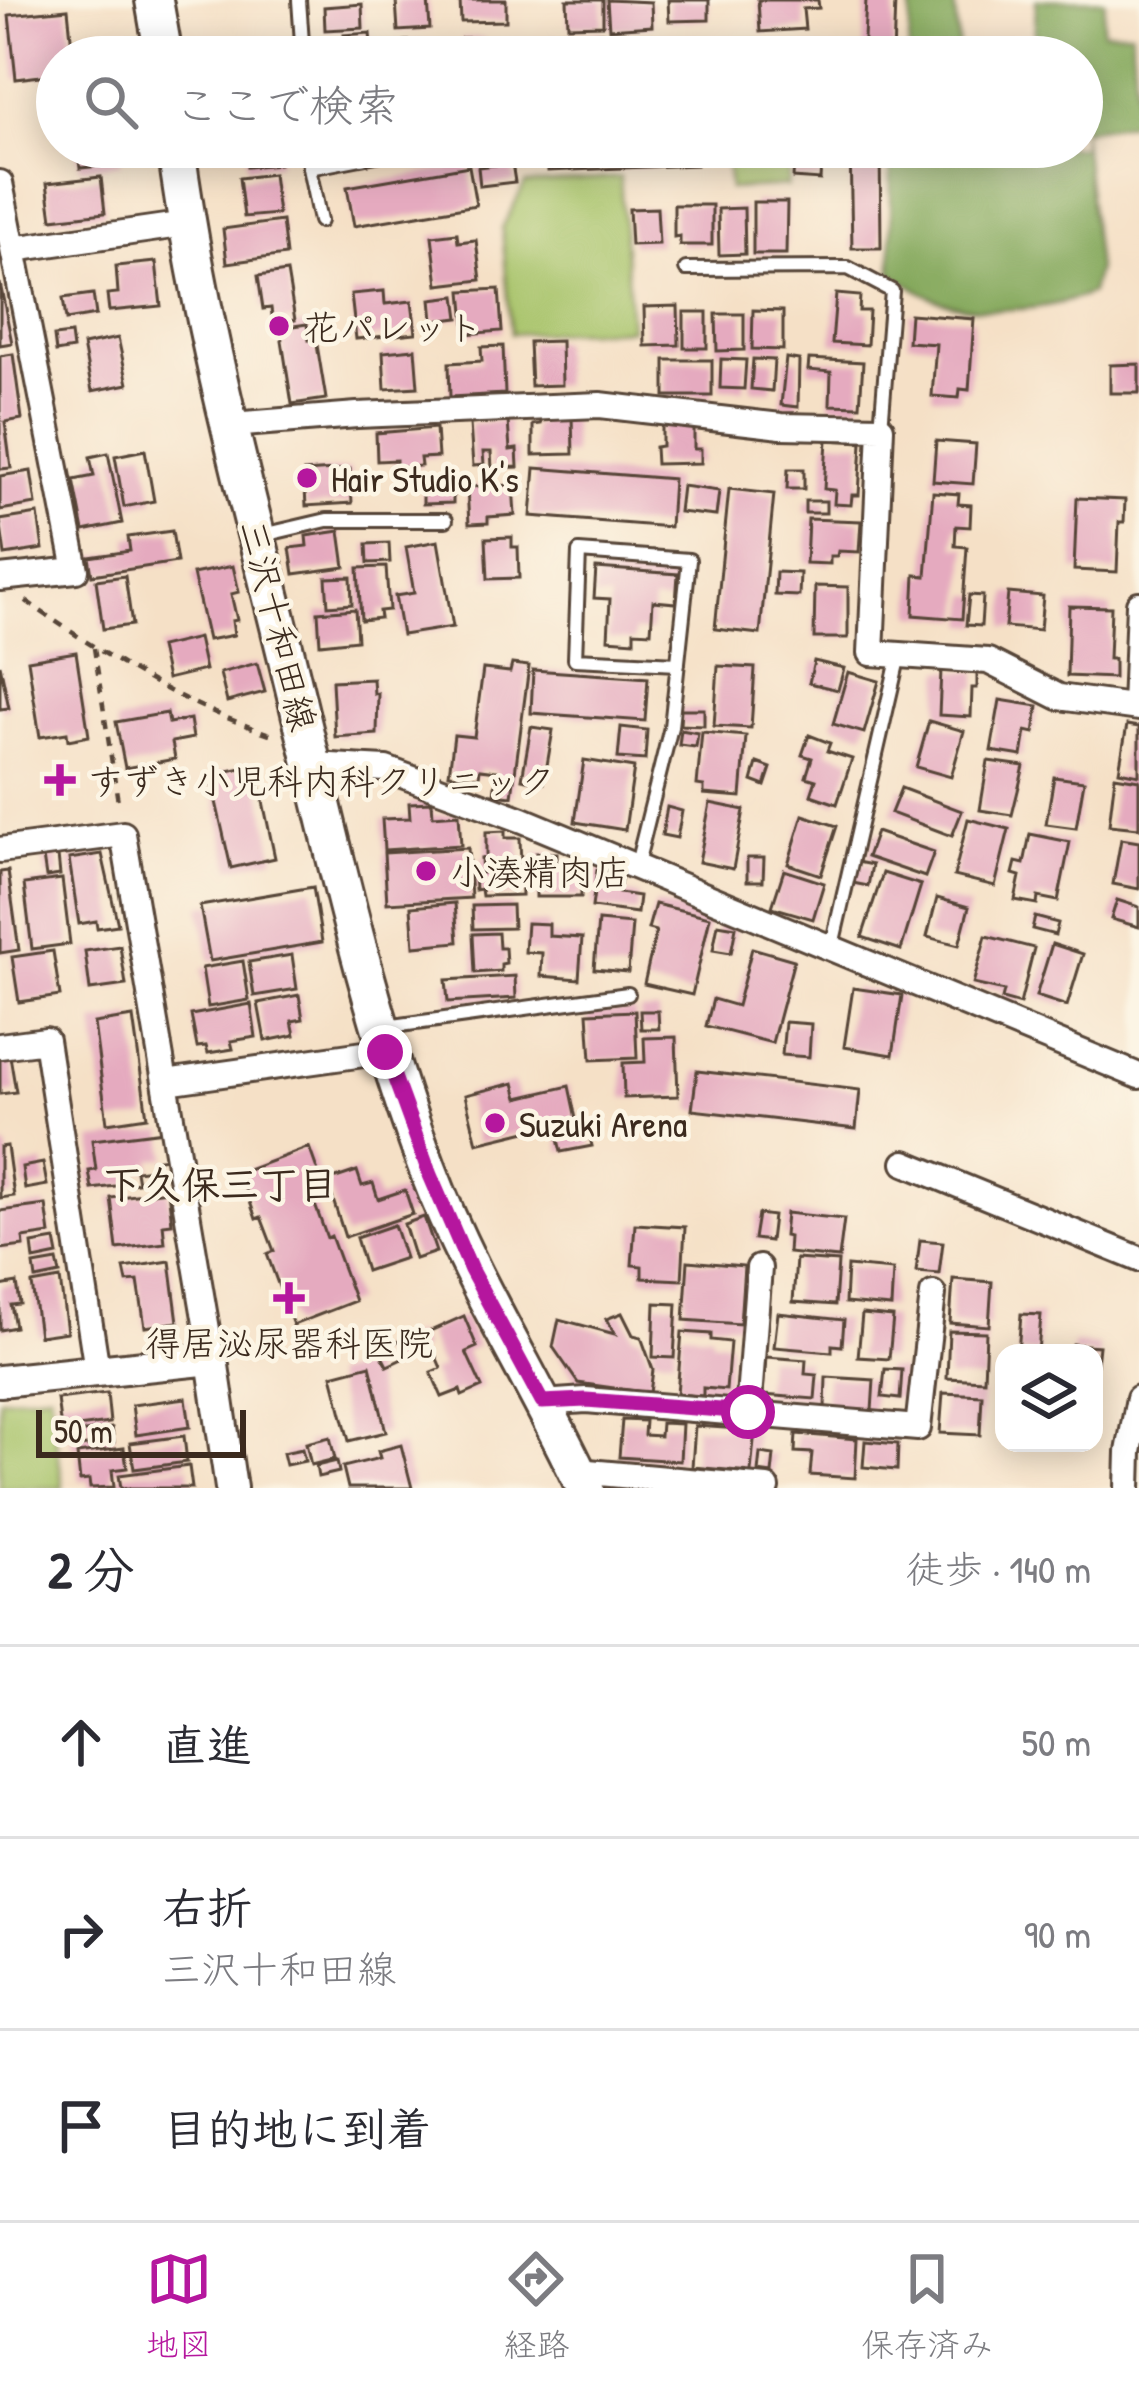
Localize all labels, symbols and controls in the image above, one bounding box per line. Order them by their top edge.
search box [36,36,1103,168]
icon: search [78,69,144,135]
text: ここで検索 [174,74,399,135]
place label: 花パレット [303,302,483,351]
marker: 花パレット [266,313,292,339]
place label: Hair Studio K's [331,454,519,503]
marker: Hair Studio K's [294,465,320,491]
street label: 三沢十和田線 [229,514,329,736]
place label: すずき小児科内科クリニック [87,756,555,805]
marker: すずき小児科内科クリニック [44,764,76,796]
place label: 小湊精肉店 [450,847,630,896]
marker: 小湊精肉店 [413,858,439,884]
route end [358,1025,412,1079]
place label: Suzuki Arena [519,1099,687,1148]
marker: Suzuki Arena [482,1110,508,1136]
district label: 下久保三丁目 [103,1157,337,1210]
marker: 得居泌尿器科医院 [273,1282,305,1314]
place label: 得居泌尿器科医院 [145,1318,433,1367]
map controls [995,1344,1103,1452]
button: layers [995,1344,1103,1452]
route start [721,1385,775,1439]
scale bar [36,1404,246,1457]
text: 50 m [54,1409,113,1453]
text: 2 分 [48,1535,135,1604]
text: 徒歩 · 140 m [906,1542,1091,1595]
icon: ahead [48,1709,114,1775]
text: 直進 [162,1714,252,1775]
text: 50 m [1022,1715,1091,1768]
text: 右折 [162,1877,252,1938]
icon: right [48,1901,114,1967]
text: 90 m [1024,1907,1091,1960]
text: 三沢十和田線 [162,1942,396,1995]
icon: arrive [48,2093,114,2159]
text: 目的地に到着 [162,2098,432,2159]
tab: 地図 [146,2246,212,2366]
tab: 経路 [503,2246,569,2366]
tab: 保存済み [861,2246,993,2366]

